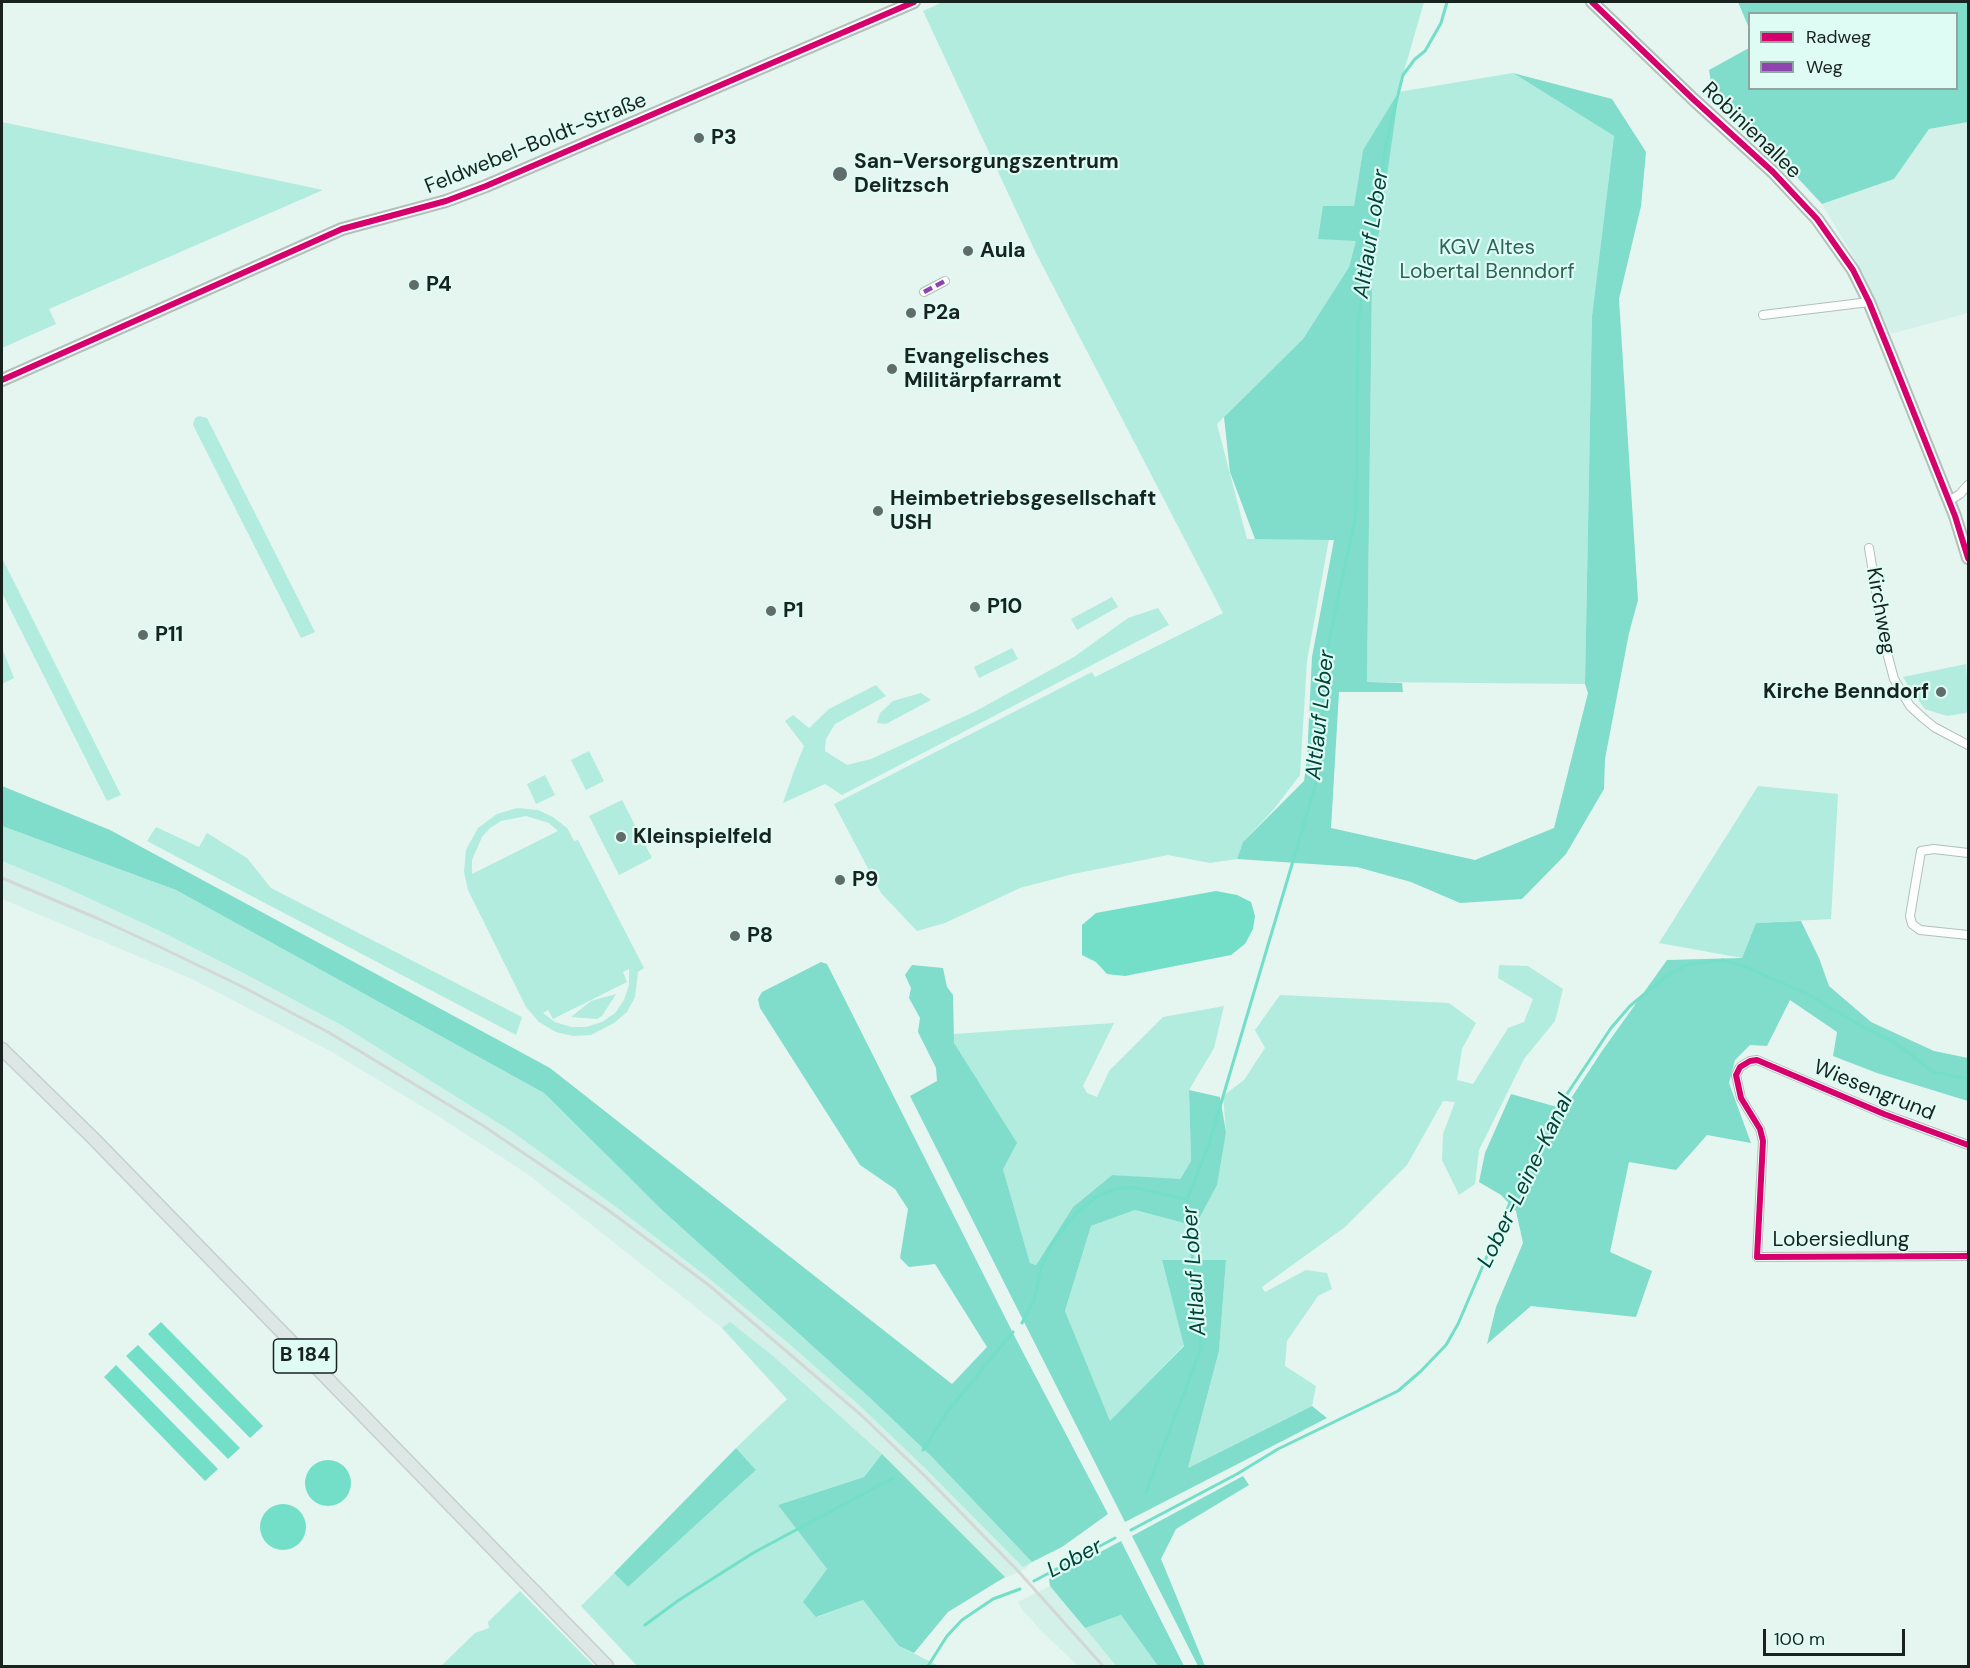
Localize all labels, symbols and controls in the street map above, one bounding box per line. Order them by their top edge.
legend [1748,12,1958,90]
text: Radweg [1806,25,1871,49]
text: Weg [1806,55,1843,79]
street label: Robinienallee [1696,77,1806,185]
street label: Feldwebel-Boldt-Straße [421,88,651,200]
place label: P3 [711,125,737,151]
marker: P3 [692,131,706,145]
place label: San-Versorgungszentrum Delitzsch [854,149,1119,199]
marker: San-Versorgungszentrum Delitzsch [831,165,849,183]
water label: Altlauf Lober [1349,168,1395,300]
park label: KGV Altes Lobertal Benndorf [1399,235,1575,285]
place label: Aula [980,238,1026,264]
marker: Aula [961,244,975,258]
place label: P4 [426,272,452,298]
marker: P4 [407,278,421,292]
place label: P2a [923,300,960,326]
marker: P2a [904,306,918,320]
place label: Evangelisches Militärpfarramt [904,344,1061,394]
marker: Evangelisches Militärpfarramt [885,362,899,376]
place label: Heimbetriebsgesellschaft USH [890,486,1156,536]
marker: Heimbetriebsgesellschaft USH [871,504,885,518]
street label: Kirchweg [1860,565,1900,657]
place label: P10 [987,594,1022,620]
place label: P1 [783,598,804,624]
marker: P10 [968,600,982,614]
marker: P1 [764,604,778,618]
place label: P11 [155,622,183,648]
marker: P11 [136,628,150,642]
water label: Altlauf Lober [1301,649,1341,781]
place label: Kirche Benndorf [1763,679,1929,705]
marker: Kirche Benndorf [1934,685,1948,699]
place label: Kleinspielfeld [633,824,772,850]
marker: Kleinspielfeld [614,830,628,844]
place label: P9 [852,867,878,893]
marker: P9 [833,873,847,887]
place label: P8 [747,923,773,949]
marker: P8 [728,929,742,943]
street label: Wiesengrund [1810,1055,1938,1127]
water label: Lober-Leine-Kanal [1473,1090,1579,1272]
water label: Altlauf Lober [1177,1205,1213,1337]
street label: Lobersiedlung [1772,1227,1910,1253]
road number: B 184 [274,1339,336,1373]
water label: Lober [1043,1534,1107,1584]
scale bar [1766,1617,1908,1655]
text: 100 m [1774,1627,1825,1651]

